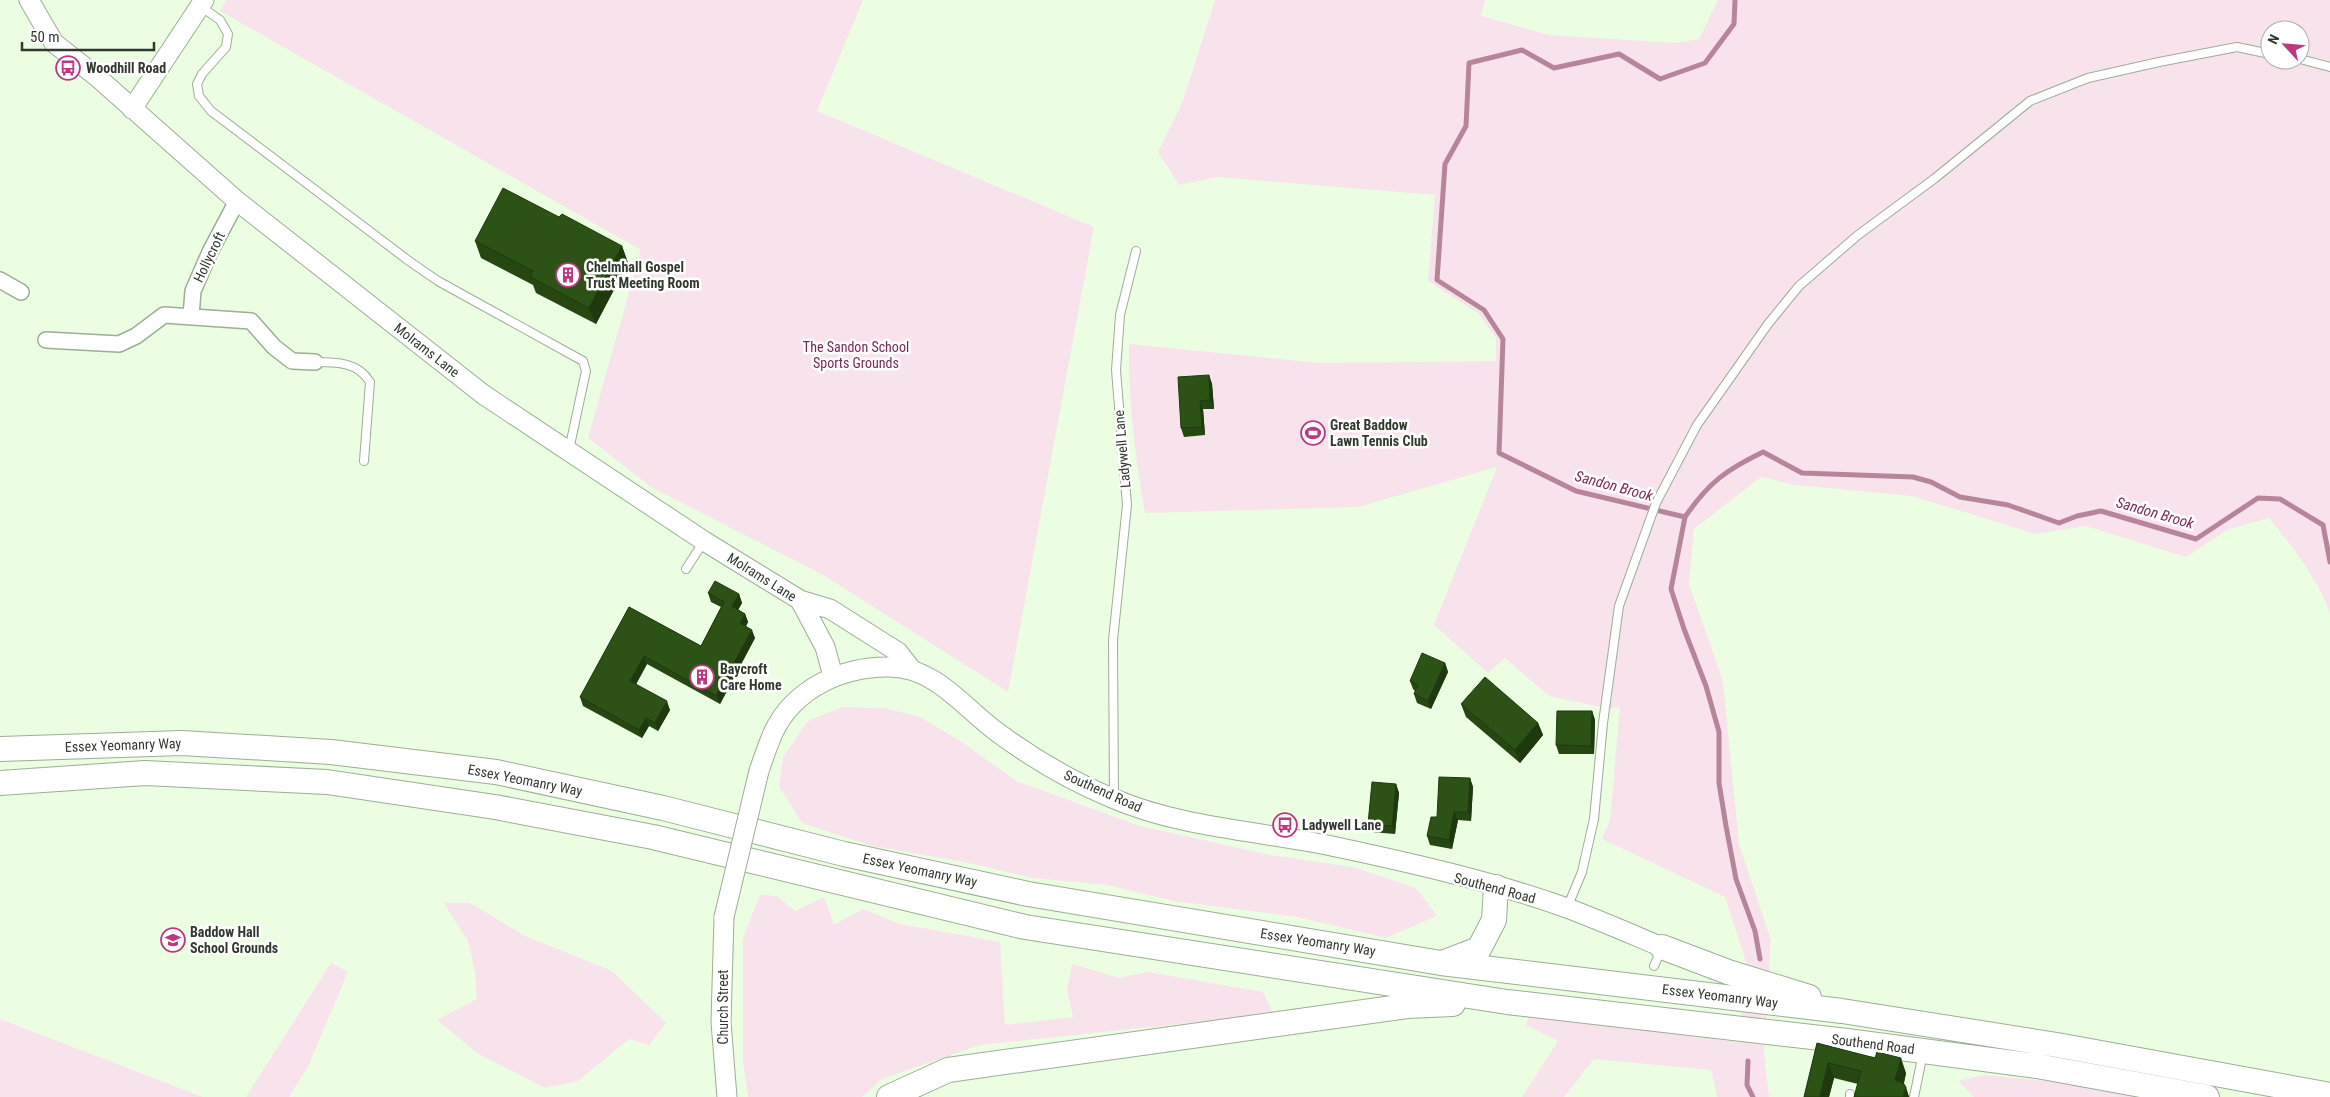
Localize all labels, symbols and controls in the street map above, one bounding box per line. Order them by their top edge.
scale bar [22,20,155,52]
north arrow [2260,20,2310,70]
text: 50 m [30,28,60,46]
text: N [2264,32,2282,47]
bus stop icon: Woodhill Road [55,55,81,81]
place label: Woodhill Road [86,60,166,76]
street label: Hollycroft [190,229,228,285]
place label: Chelmhall Gospel Trust Meeting Room [586,259,700,291]
building icon: Chelmhall Gospel Trust Meeting Room [555,262,581,288]
street label: Molrams Lane [391,320,463,381]
park label: The Sandon School Sports Grounds [803,339,909,371]
street label: Ladywell Lane [1111,409,1133,489]
place label: Great Baddow Lawn Tennis Club [1330,417,1428,449]
sports icon: Great Baddow Lawn Tennis Club [1300,420,1326,446]
water label: Sandon Brook [1573,467,1655,505]
water label: Sandon Brook [2114,493,2196,533]
street label: Molrams Lane [725,549,800,605]
place label: Baycroft Care Home [720,661,782,693]
building icon: Baycroft Care Home [689,664,715,690]
street label: Essex Yeomanry Way [65,735,182,755]
street label: Essex Yeomanry Way [466,761,584,799]
street label: Southend Road [1062,767,1144,815]
bus stop icon: Ladywell Lane [1272,812,1298,838]
place label: Ladywell Lane [1302,817,1382,833]
street label: Essex Yeomanry Way [861,850,979,890]
street label: Southend Road [1453,869,1537,907]
place label: Baddow Hall School Grounds [190,924,278,956]
street label: Essex Yeomanry Way [1259,925,1377,959]
school or university icon: Baddow Hall School Grounds [160,927,186,953]
street label: Church Street [715,970,731,1044]
street label: Essex Yeomanry Way [1661,981,1779,1011]
street label: Southend Road [1831,1031,1915,1057]

